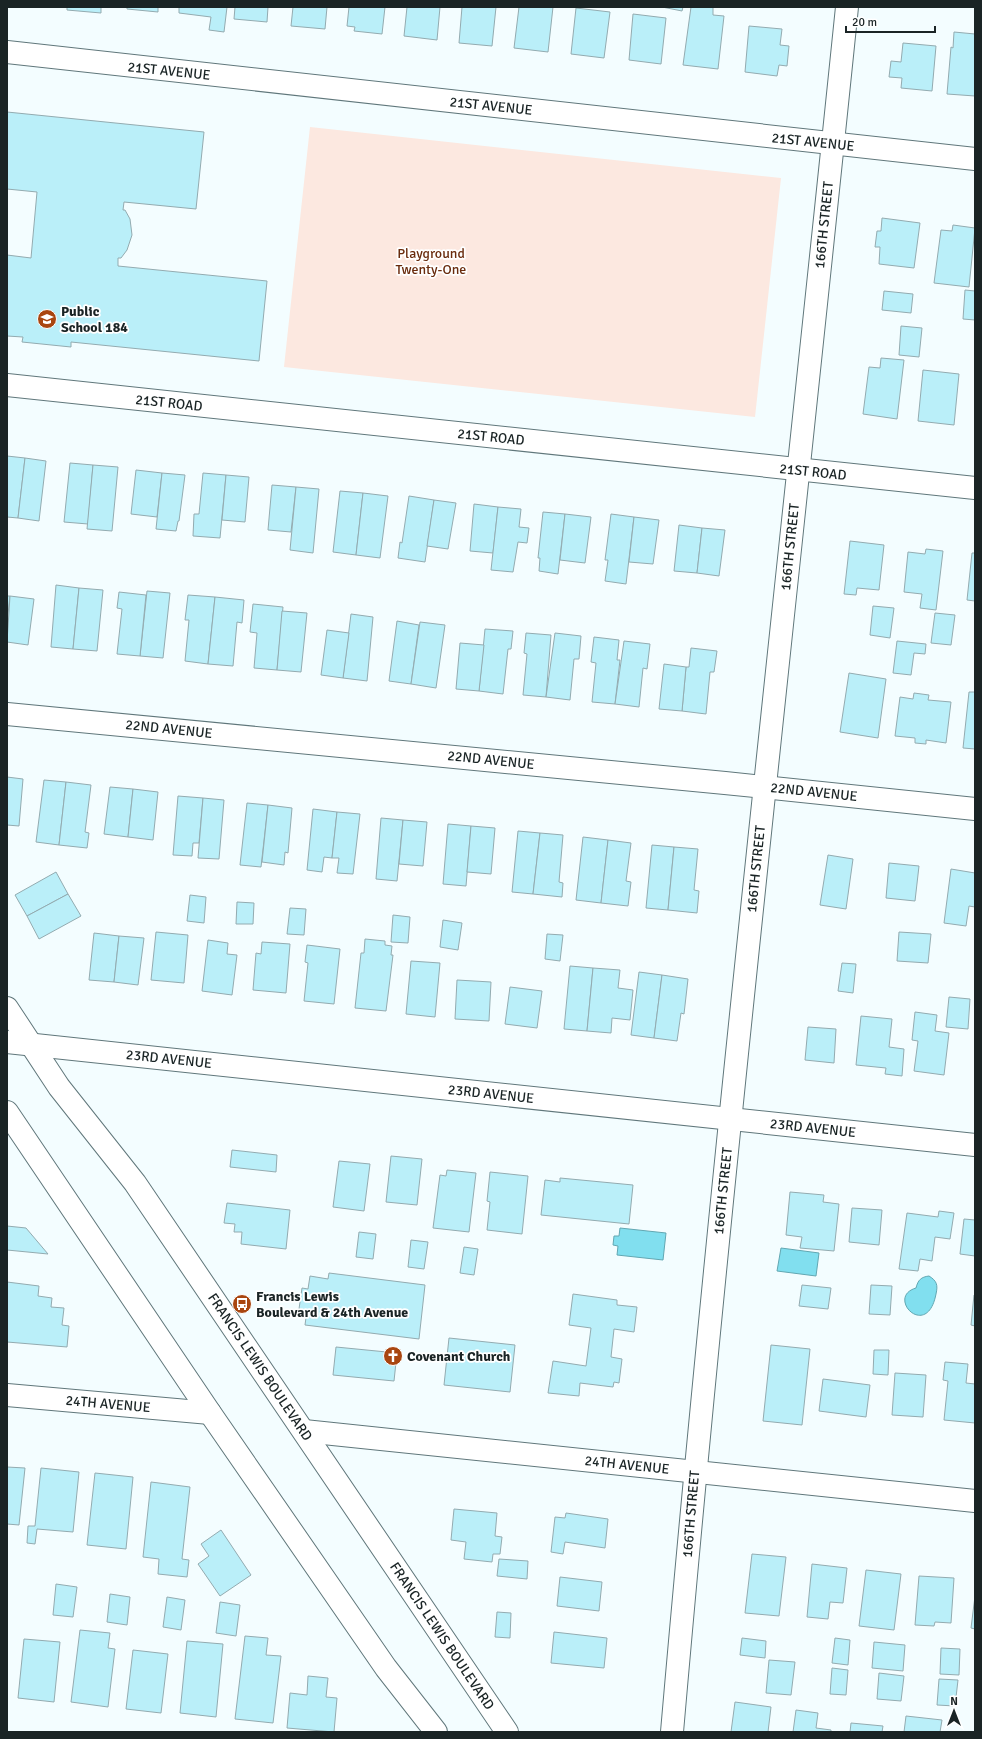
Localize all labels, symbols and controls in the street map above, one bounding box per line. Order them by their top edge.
scale bar [846,8,935,34]
text: 20 m [852,15,877,30]
street label: 21ST AVENUE [127,58,211,84]
street label: 21ST AVENUE [449,93,533,119]
street label: 21ST AVENUE [771,129,855,155]
street label: 166TH STREET [811,180,837,269]
park label: Playground Twenty-One [396,245,466,278]
place label: Public School 184 [61,303,128,336]
school or university icon: Public School 184 [36,308,58,330]
street label: 21ST ROAD [135,391,203,415]
street label: 21ST ROAD [457,425,525,449]
street label: 21ST ROAD [779,460,847,484]
street label: 166TH STREET [777,502,803,591]
street label: 22ND AVENUE [125,716,213,742]
street label: 22ND AVENUE [447,747,535,773]
street label: 22ND AVENUE [770,779,858,805]
street label: 166TH STREET [743,824,769,913]
street label: 23RD AVENUE [125,1046,213,1072]
street label: 23RD AVENUE [447,1081,535,1107]
street label: 23RD AVENUE [769,1115,857,1141]
street label: 166TH STREET [710,1146,736,1235]
place label: Francis Lewis Boulevard & 24th Avenue [256,1288,408,1321]
street label: FRANCIS LEWIS BOULEVARD [204,1290,316,1444]
bus stop icon: Francis Lewis Boulevard & 24th Avenue [231,1293,253,1315]
church icon: Covenant Church [382,1345,404,1367]
place label: Covenant Church [407,1348,511,1365]
street label: 24TH AVENUE [65,1392,151,1416]
street label: 24TH AVENUE [584,1452,670,1478]
street label: 166TH STREET [679,1470,703,1558]
street label: FRANCIS LEWIS BOULEVARD [386,1559,498,1713]
north arrow [934,1691,974,1731]
text: N [950,1695,958,1708]

